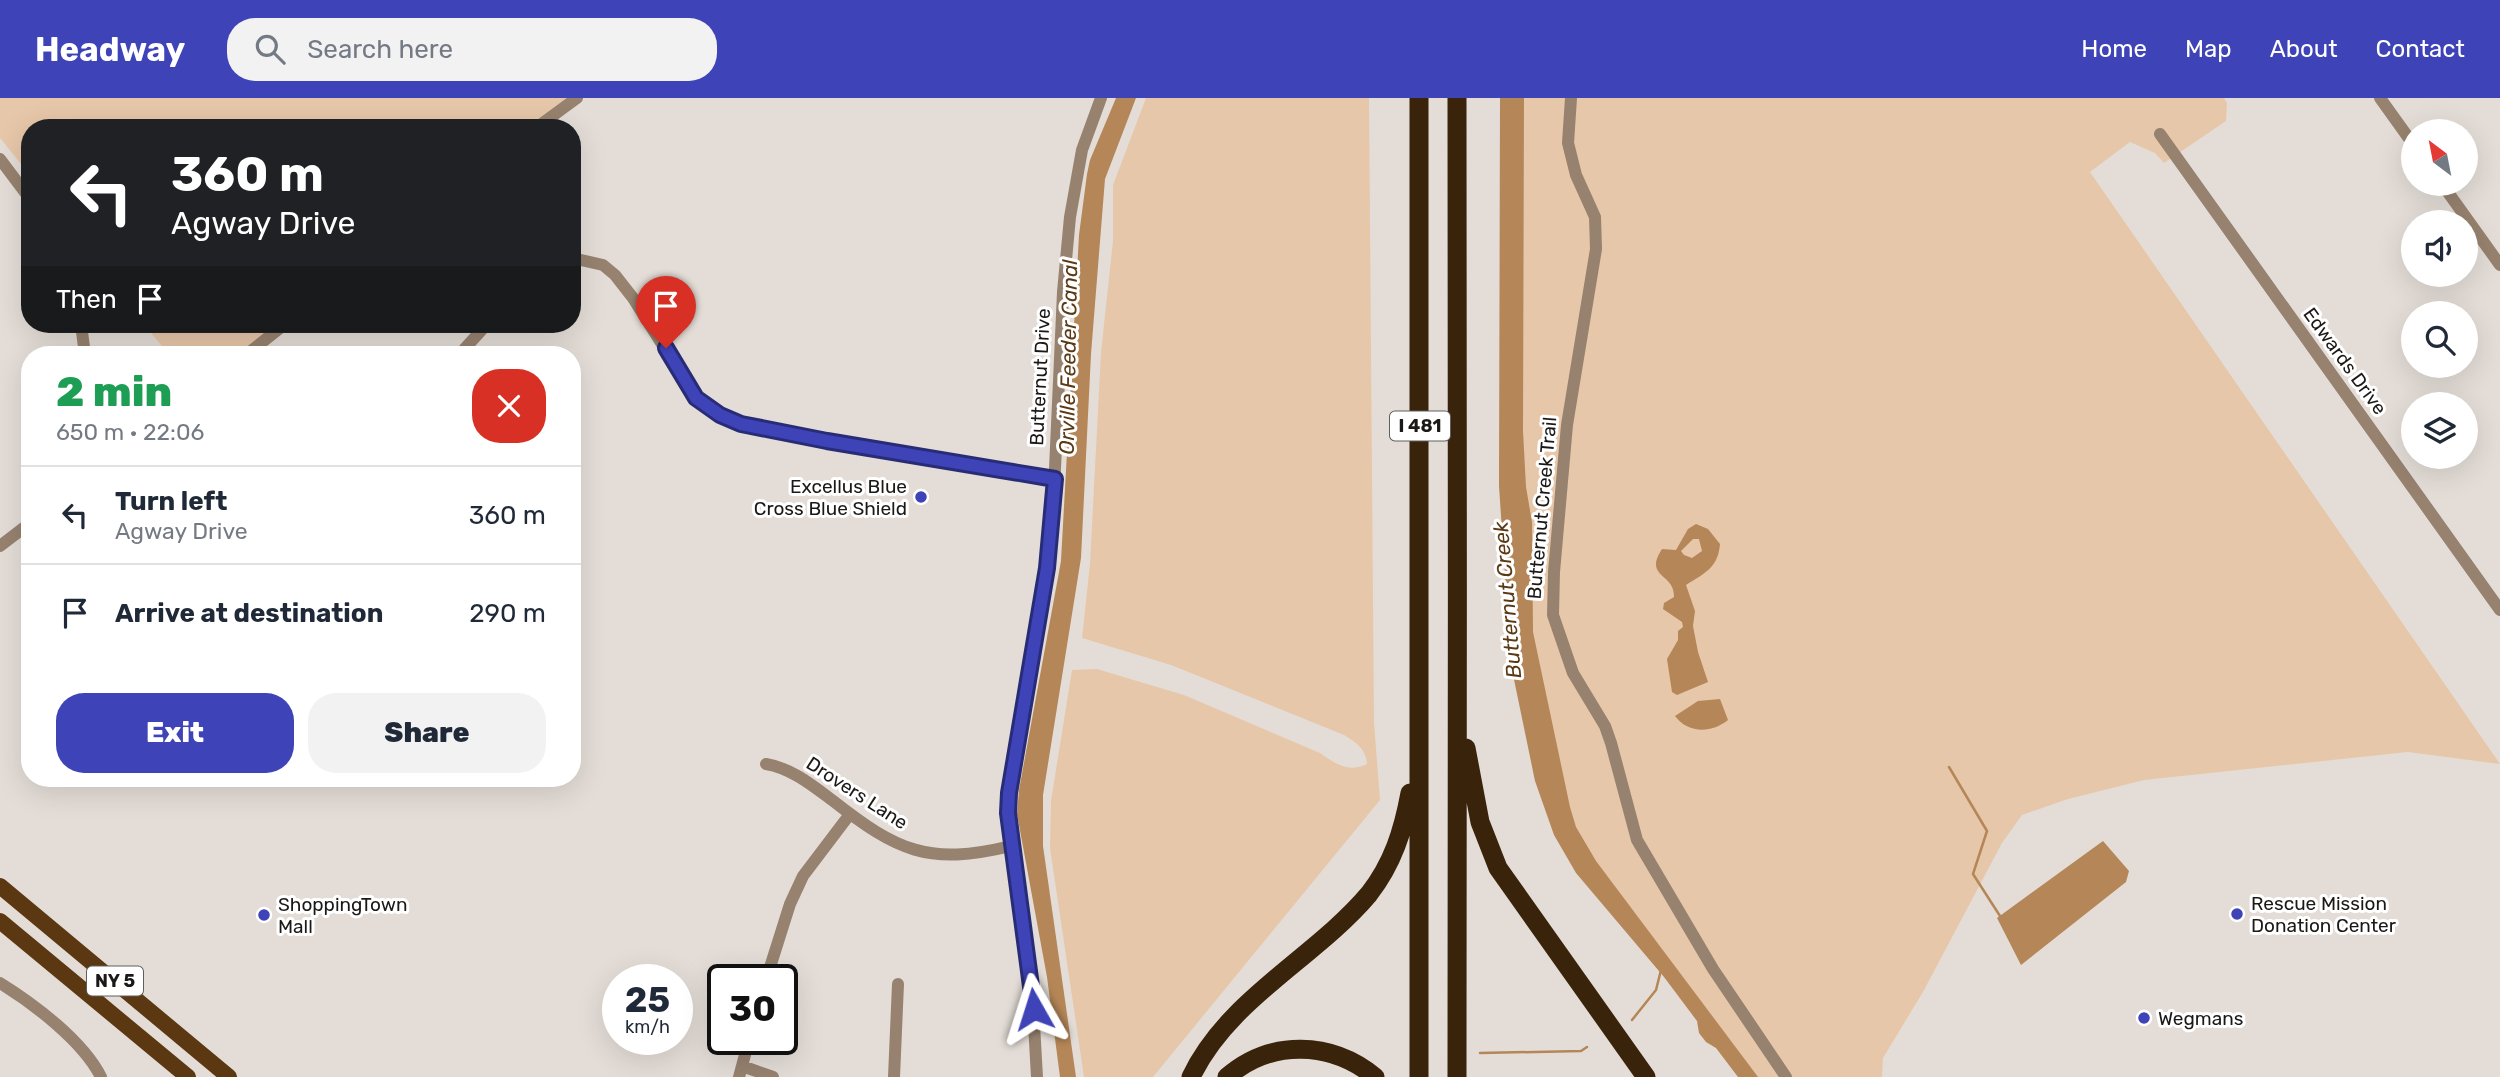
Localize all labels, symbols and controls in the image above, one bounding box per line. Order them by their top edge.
search box [227,18,717,81]
text: Headway [35,30,185,69]
icon: search [251,30,289,68]
text: Search here [307,34,453,65]
text: Home [2081,35,2147,63]
text: Map [2185,35,2232,63]
text: About [2270,35,2338,63]
text: Contact [2376,35,2465,63]
north arrow [2401,119,2478,196]
map controls [2401,119,2478,469]
text: 360 m [171,145,324,203]
icon: left [56,147,147,238]
text: Agway Drive [171,204,355,242]
button: sound [2401,210,2478,287]
water label: Orville Feeder Canal [1054,258,1082,455]
pin [636,276,696,348]
icon: arrive [131,280,169,318]
text: Then [56,284,117,315]
icon: arrive [647,287,685,325]
button: search [2401,301,2478,378]
street label: Edwards Drive [2299,303,2391,419]
street label: Butternut Drive [1025,308,1055,446]
text: 2 min [56,367,172,417]
button: close [472,369,546,443]
button: layers [2401,392,2478,469]
road number: I 481 [1390,412,1450,440]
street label: Butternut Creek Trail [1523,416,1561,600]
text: 650 m · 22:06 [56,418,204,446]
place label: Excellus Blue Cross Blue Shield [754,475,907,520]
text: Turn left [115,486,227,517]
marker: Excellus Blue Cross Blue Shield [913,489,929,505]
icon: left [56,496,94,534]
text: 360 m [469,500,546,531]
text: Agway Drive [115,517,248,545]
water label: Butternut Creek [1488,519,1526,679]
icon: arrive [56,594,94,632]
text: Arrive at destination [115,598,383,629]
text: 290 m [469,598,546,629]
button: Exit [56,693,294,773]
button: Share [308,693,546,773]
street label: Drovers Lane [802,752,912,834]
place label: Rescue Mission Donation Center [2251,892,2397,937]
place label: ShoppingTown Mall [278,893,407,938]
marker: Rescue Mission Donation Center [2229,906,2245,922]
marker: ShoppingTown Mall [256,907,272,923]
speed limit sign: 30 [707,964,798,1055]
road number: NY 5 [87,966,143,996]
position arrow [997,972,1071,1046]
text: 25 [625,979,670,1021]
place label: Wegmans [2158,1007,2243,1030]
marker: Wegmans [2136,1010,2152,1026]
text: km/h [625,1016,670,1038]

